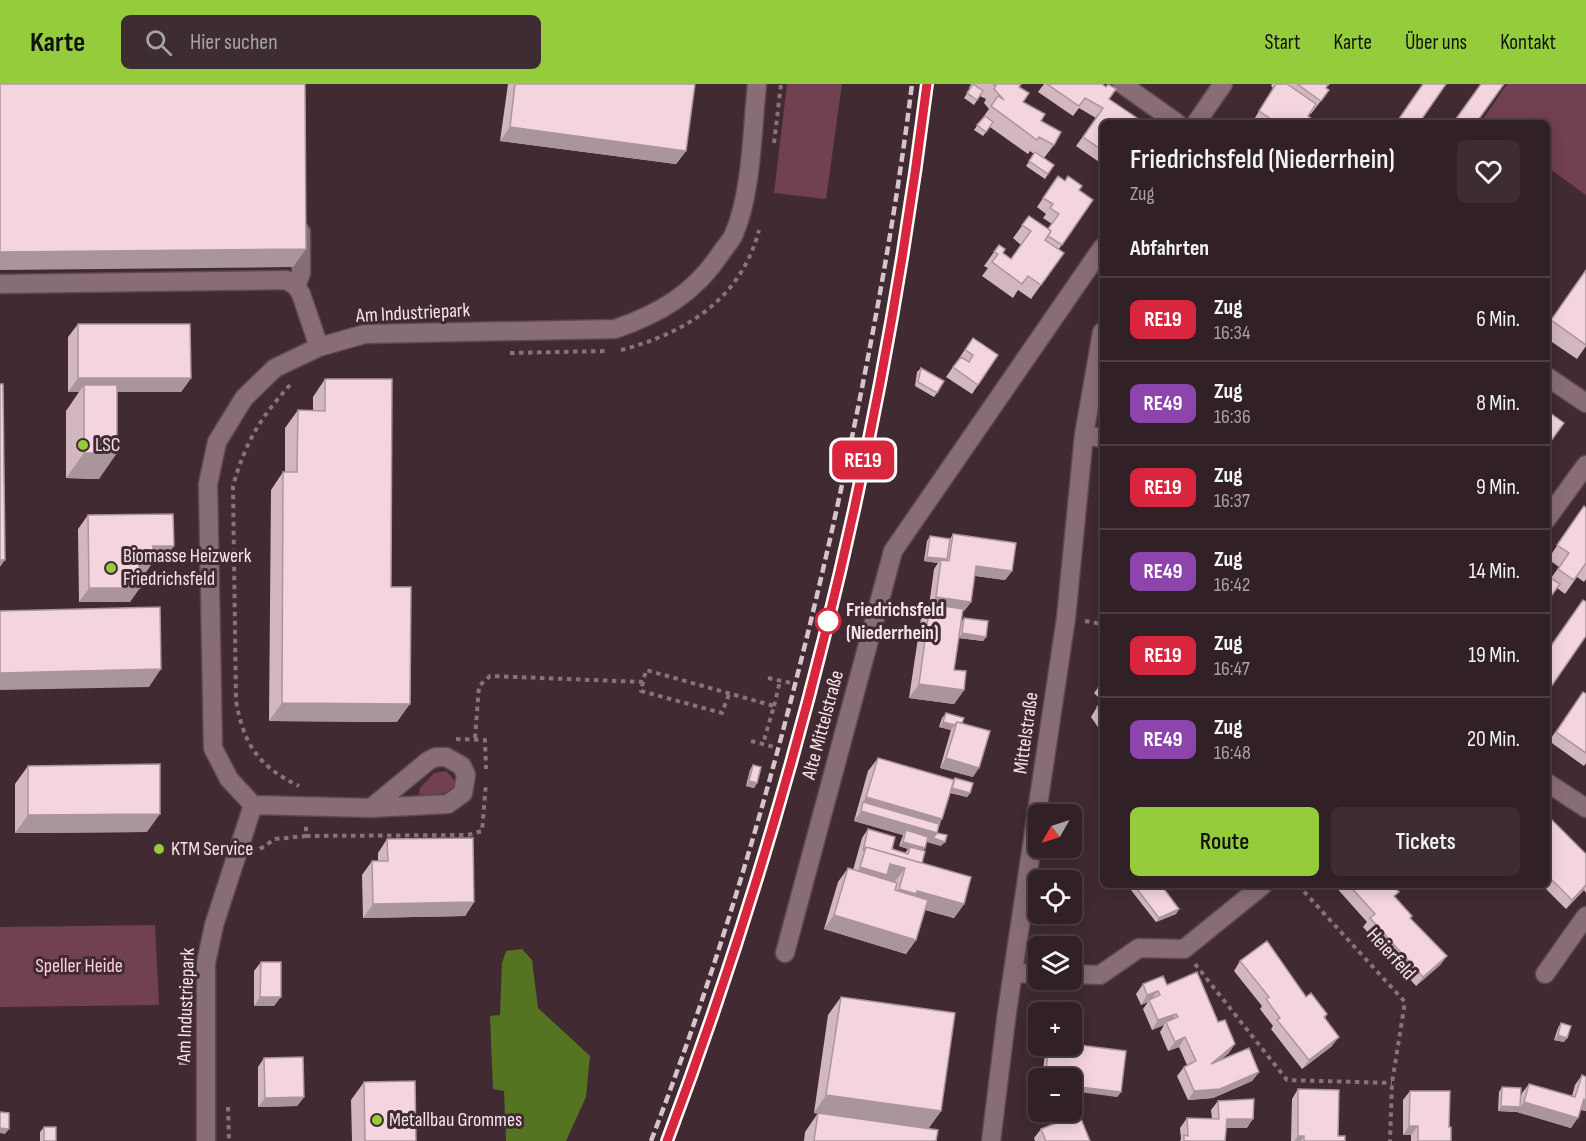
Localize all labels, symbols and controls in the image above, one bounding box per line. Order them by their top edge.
search box [121,15,541,69]
text: Karte [30,26,85,59]
icon: search [142,26,175,59]
text: Hier suchen [190,29,278,56]
text: Start [1264,30,1301,55]
text: Karte [1334,30,1372,55]
text: Über uns [1405,30,1467,55]
text: Kontakt [1500,30,1556,55]
button: heart [1457,140,1520,203]
text: Friedrichsfeld (Niederrhein) [1130,143,1395,176]
text: Zug [1130,182,1154,206]
text: Abfahrten [1130,235,1209,262]
text: Zug [1214,294,1242,321]
street label: Am Industriepark [354,298,471,328]
text: 6 Min. [1476,306,1520,333]
text: RE19 [1144,307,1182,332]
text: 16:34 [1214,321,1250,345]
text: Zug [1214,378,1242,405]
text: 8 Min. [1476,390,1520,417]
text: RE49 [1143,391,1183,416]
text: 16:36 [1214,405,1251,429]
place label: LSC [95,433,121,457]
marker: LSC [76,438,90,452]
line badge: RE19 [821,440,905,479]
text: RE19 [844,448,882,473]
text: Zug [1214,462,1242,489]
text: 9 Min. [1476,474,1520,501]
text: RE19 [1144,475,1182,500]
text: 16:37 [1214,489,1250,513]
place label: Biomasse Heizwerk Friedrichsfeld [123,544,252,591]
text: Zug [1214,546,1242,573]
text: 14 Min. [1469,558,1520,585]
text: RE49 [1143,559,1183,584]
marker: Biomasse Heizwerk Friedrichsfeld [104,561,118,575]
text: 16:42 [1214,573,1250,597]
place label: Friedrichsfeld (Niederrhein) [846,598,944,645]
marker: Friedrichsfeld (Niederrhein) [815,608,841,634]
text: Zug [1214,630,1242,657]
text: 19 Min. [1468,642,1520,669]
text: RE19 [1144,643,1182,668]
text: 16:47 [1214,657,1250,681]
street label: Alte Mittelstraße [797,668,849,783]
street label: Mittelstraße [1008,691,1044,775]
text: Zug [1214,714,1242,741]
text: 20 Min. [1467,726,1520,753]
text: RE49 [1143,727,1183,752]
text: 16:48 [1214,741,1251,765]
north arrow [1028,804,1082,858]
map controls [1028,804,1082,1122]
button: Route [1130,807,1319,876]
button: Tickets [1331,807,1520,876]
place label: KTM Service [171,837,253,861]
marker: KTM Service [152,842,166,856]
button: locate [1028,870,1082,924]
street label: Heierfeld [1362,923,1420,985]
button: layers [1028,936,1082,990]
street label: Am Industriepark [172,947,200,1064]
park label: Speller Heide [35,954,123,978]
button: + [1028,1002,1082,1056]
button: − [1028,1068,1082,1122]
place label: Metallbau Grommes [389,1108,522,1132]
marker: Metallbau Grommes [370,1113,384,1127]

